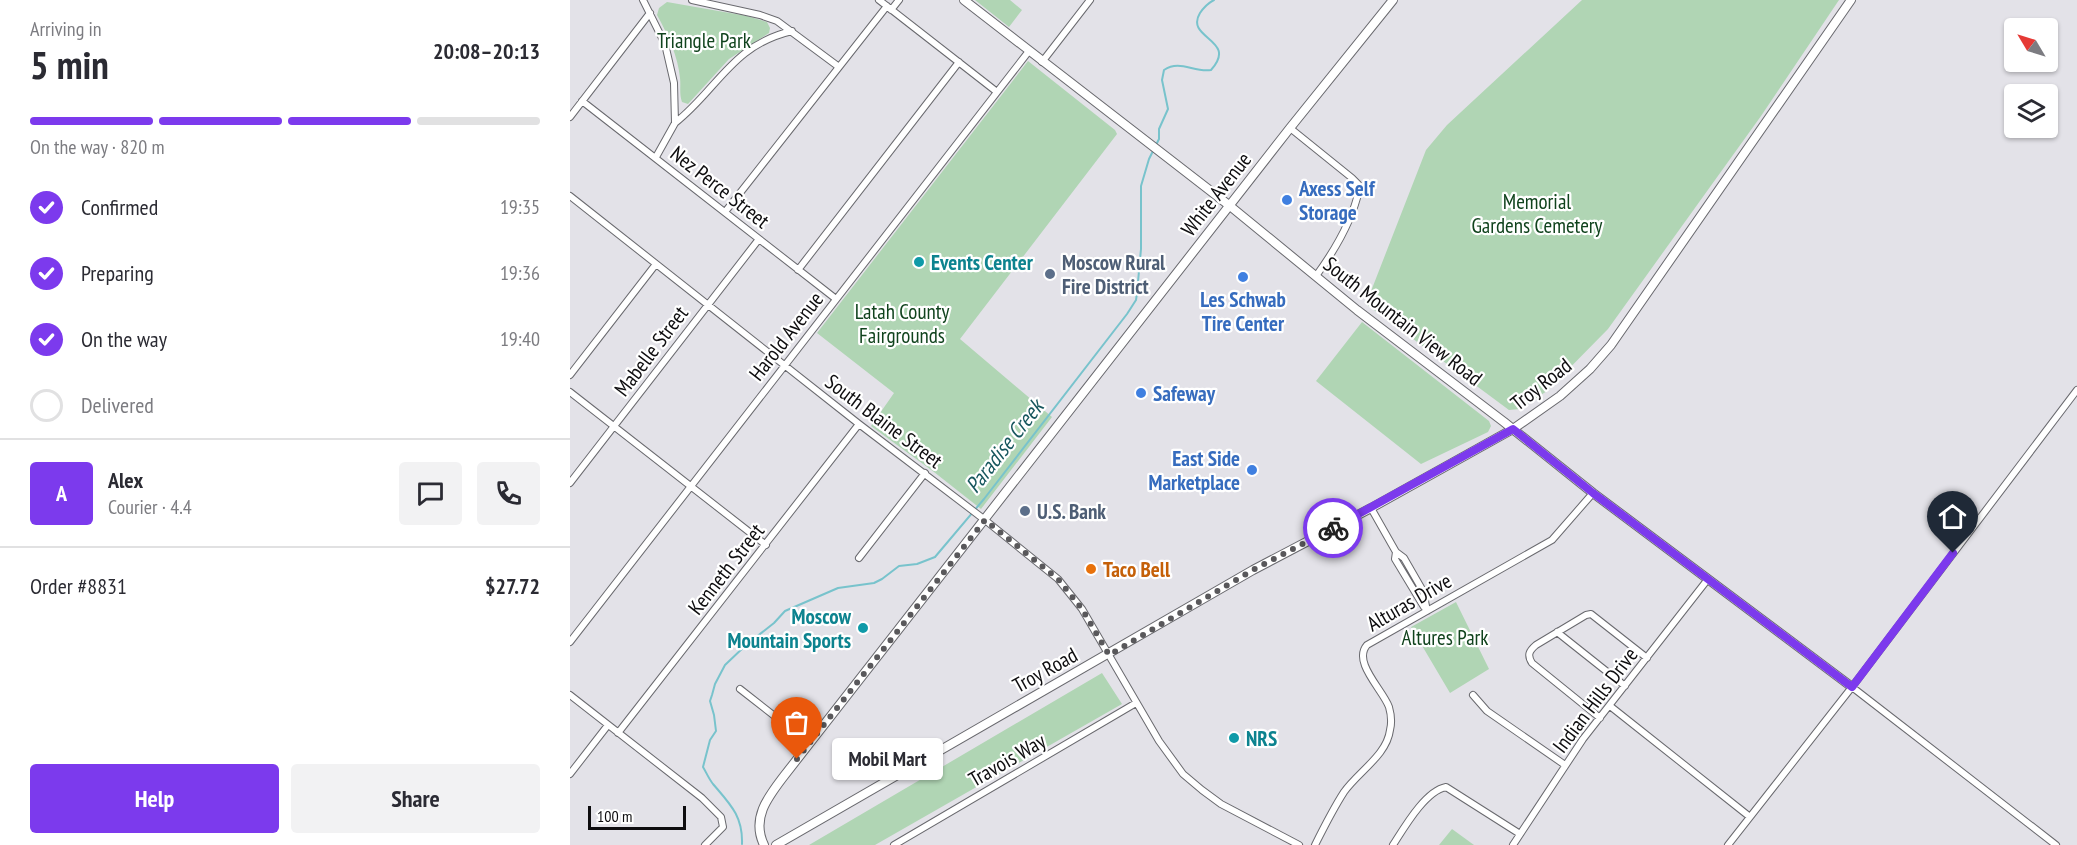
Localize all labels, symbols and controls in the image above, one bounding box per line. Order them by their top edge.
text: Arriving in [30,16,102,42]
north arrow [2004,18,2058,72]
map controls [2004,18,2058,138]
park label: Triangle Park [657,27,751,54]
text: 20:08–20:13 [433,37,540,65]
text: 5 min [30,39,109,90]
button: layers [2004,84,2058,138]
text: On the way · 820 m [30,134,165,160]
street label: Nez Perce Street [665,140,775,234]
street label: White Avenue [1175,147,1257,241]
place label: Axess Self Storage [1298,175,1376,226]
park label: Memorial Gardens Cemetery [1472,188,1603,239]
icon: check [30,191,63,224]
text: Confirmed [81,193,158,221]
marker: Axess Self Storage [1280,193,1294,207]
text: 19:35 [500,194,540,220]
place label: Events Center [931,249,1034,276]
place label: Moscow Rural Fire District [1062,249,1166,300]
street label: South Mountain View Road [1318,251,1488,391]
marker: Events Center [912,255,926,269]
icon: check [30,257,63,290]
text: Preparing [81,259,154,287]
text: 19:36 [500,260,540,286]
marker: Moscow Rural Fire District [1043,267,1057,281]
marker: Les Schwab Tire Center [1236,270,1250,284]
street label: Harold Avenue [743,286,829,386]
place label: Les Schwab Tire Center [1200,286,1286,337]
park label: Latah County Fairgrounds [855,298,949,349]
street label: Mabelle Street [608,300,694,401]
icon: check [30,323,63,356]
text: On the way [81,325,167,353]
text: 19:40 [500,326,540,352]
street label: Troy Road [1505,352,1577,416]
street label: South Blaine Street [820,368,948,474]
place label: Safeway [1153,380,1216,407]
marker: Safeway [1134,386,1148,400]
text: Delivered [81,391,154,419]
water label: Paradise Creek [959,392,1051,498]
place label: East Side Marketplace [1148,445,1240,496]
button: chat [399,462,462,525]
button: phone [477,462,540,525]
marker: East Side Marketplace [1245,463,1259,477]
text: Alex [108,466,143,494]
text: A [56,479,67,507]
pin [1927,491,1978,553]
text: Courier · 4.4 [108,494,192,520]
place label: U.S. Bank [1037,498,1106,525]
courier [1303,498,1363,558]
icon: home [1936,500,1969,533]
marker: U.S. Bank [1018,504,1032,518]
icon: bike [1317,512,1350,545]
street label: Kenneth Street [682,518,770,620]
place label: Taco Bell [1103,556,1171,583]
marker: Taco Bell [1084,562,1098,576]
street label: Alturas Drive [1362,567,1456,637]
text: Order #8831 [30,572,127,600]
text: $27.72 [485,572,540,600]
place label: Moscow Mountain Sports [728,603,851,654]
marker: Moscow Mountain Sports [856,621,870,635]
park label: Altures Park [1402,624,1488,651]
street label: Troy Road [1008,641,1082,699]
street label: Indian Hills Drive [1547,642,1643,758]
pin [771,697,822,759]
icon: bag [780,706,813,739]
place label: NRS [1246,725,1277,752]
street label: Travois Way [964,727,1050,793]
marker: NRS [1227,731,1241,745]
callout: Mobil Mart [833,738,944,780]
text: Mobil Mart [848,746,927,772]
button: Help [30,764,279,833]
button: Share [291,764,540,833]
scale bar [588,803,686,830]
text: 100 m [597,806,632,826]

